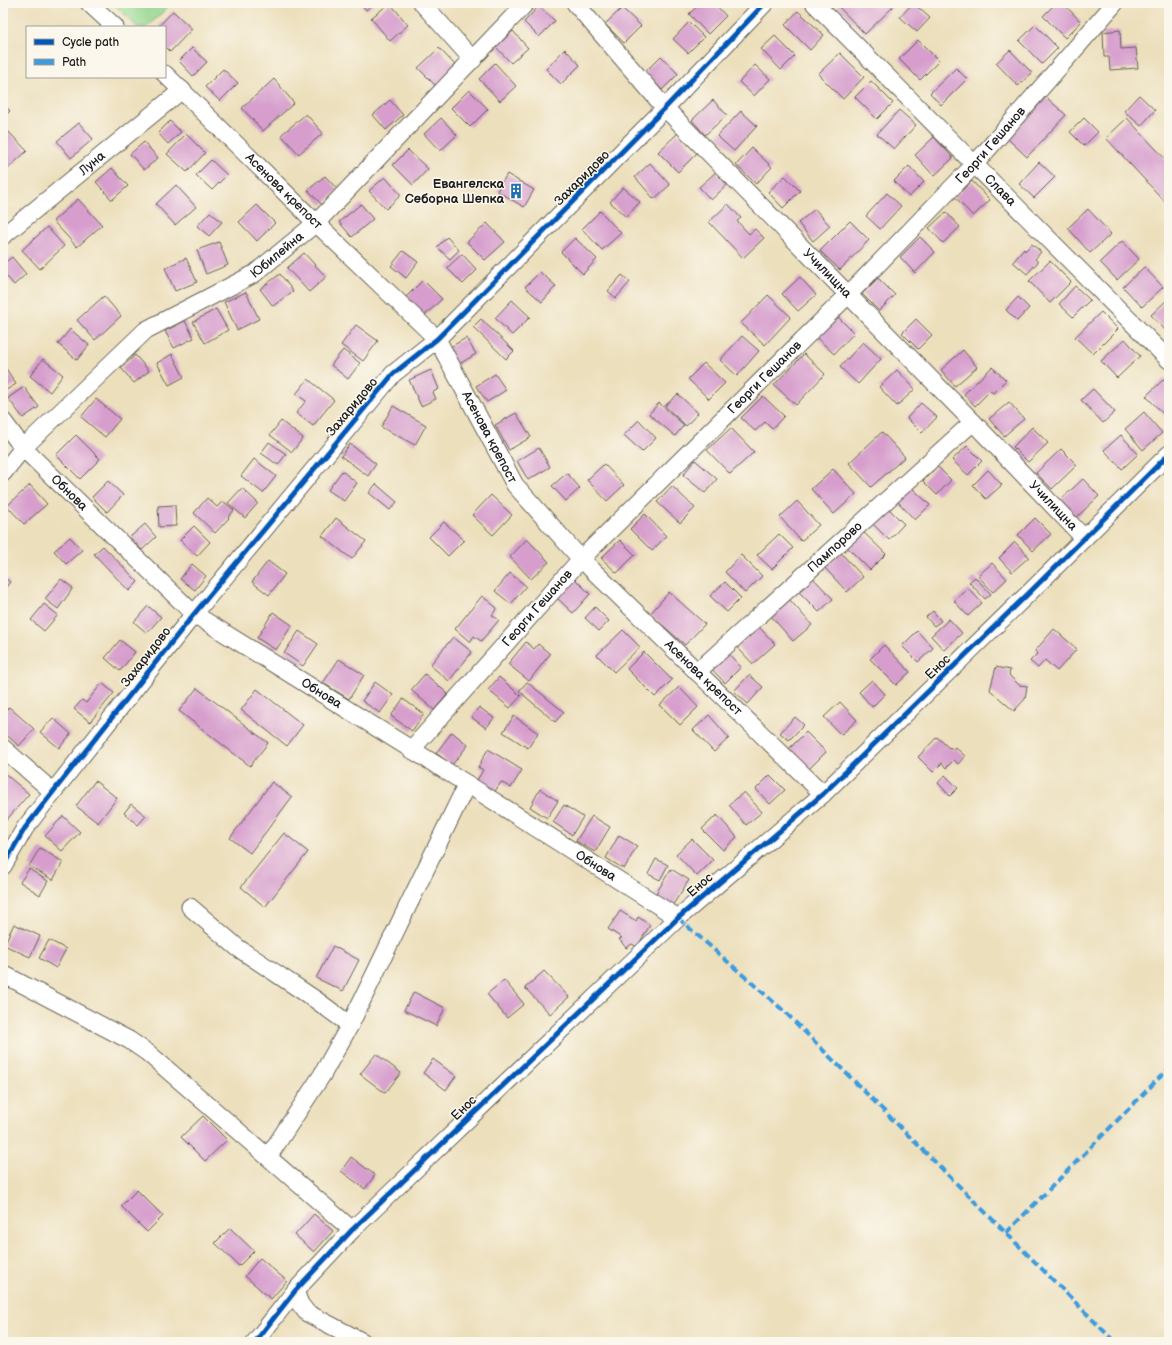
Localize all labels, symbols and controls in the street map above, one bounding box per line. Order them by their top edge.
legend [26,26,166,78]
text: Cycle path [62,35,119,50]
text: Path [62,55,87,70]
street label: Георги Гешанов [952,103,1029,187]
street label: Захаридово [551,147,613,209]
street label: Луна [75,148,109,179]
street label: Асенова крепост [241,149,326,233]
street label: Слава [981,171,1020,210]
place label: Евангелска Себорна Шепка [405,176,504,207]
building icon: Евангелска Себорна Шепка [507,182,525,200]
street label: Юбилейна [247,228,307,282]
street label: Училищна [800,245,855,302]
street label: Георги Гешанов [724,337,805,417]
street label: Захаридово [323,374,381,440]
street label: Асенова крепост [458,387,521,486]
street label: Обнова [47,471,91,515]
street label: Училищна [1026,477,1081,534]
street label: Пампорово [804,518,866,576]
street label: Георги Гешанов [499,566,576,650]
street label: Захаридово [118,624,174,690]
street label: Асенова крепост [660,636,746,719]
street label: Енос [922,651,954,683]
street label: Обнова [298,675,345,712]
street label: Обнова [572,847,619,885]
street label: Енос [684,869,717,900]
street label: Енос [448,1092,480,1124]

